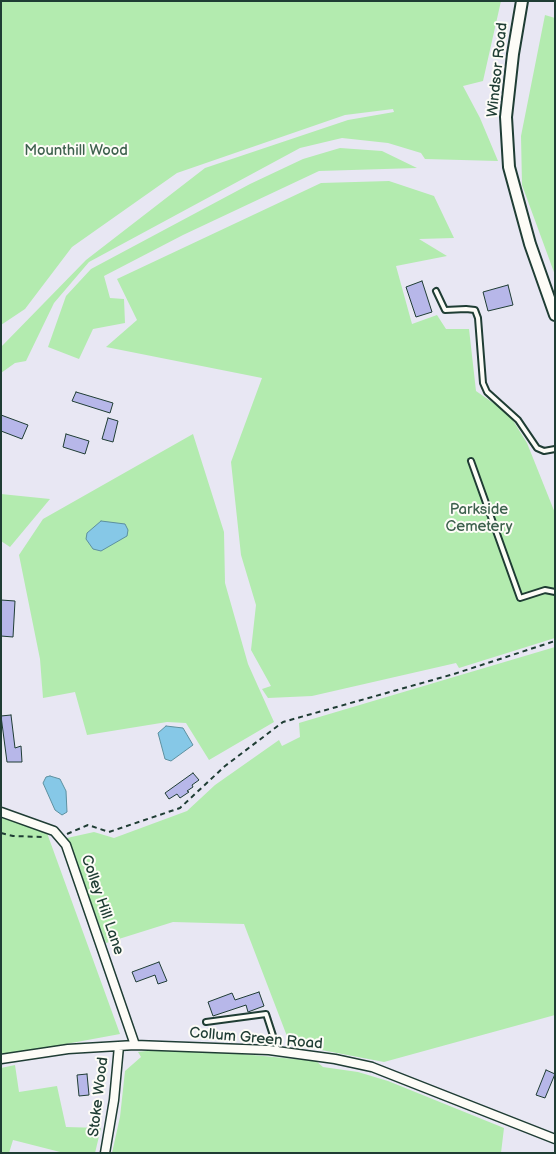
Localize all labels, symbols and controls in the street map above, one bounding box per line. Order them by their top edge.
street label: Windsor Road [484,22,512,118]
park label: Mounthill Wood [24,142,128,160]
park label: Parkside Cemetery [446,501,512,536]
street label: Colley Hill Lane [76,853,128,957]
street label: Collum Green Road [189,1024,323,1054]
street label: Stoke Wood [85,1056,113,1138]

